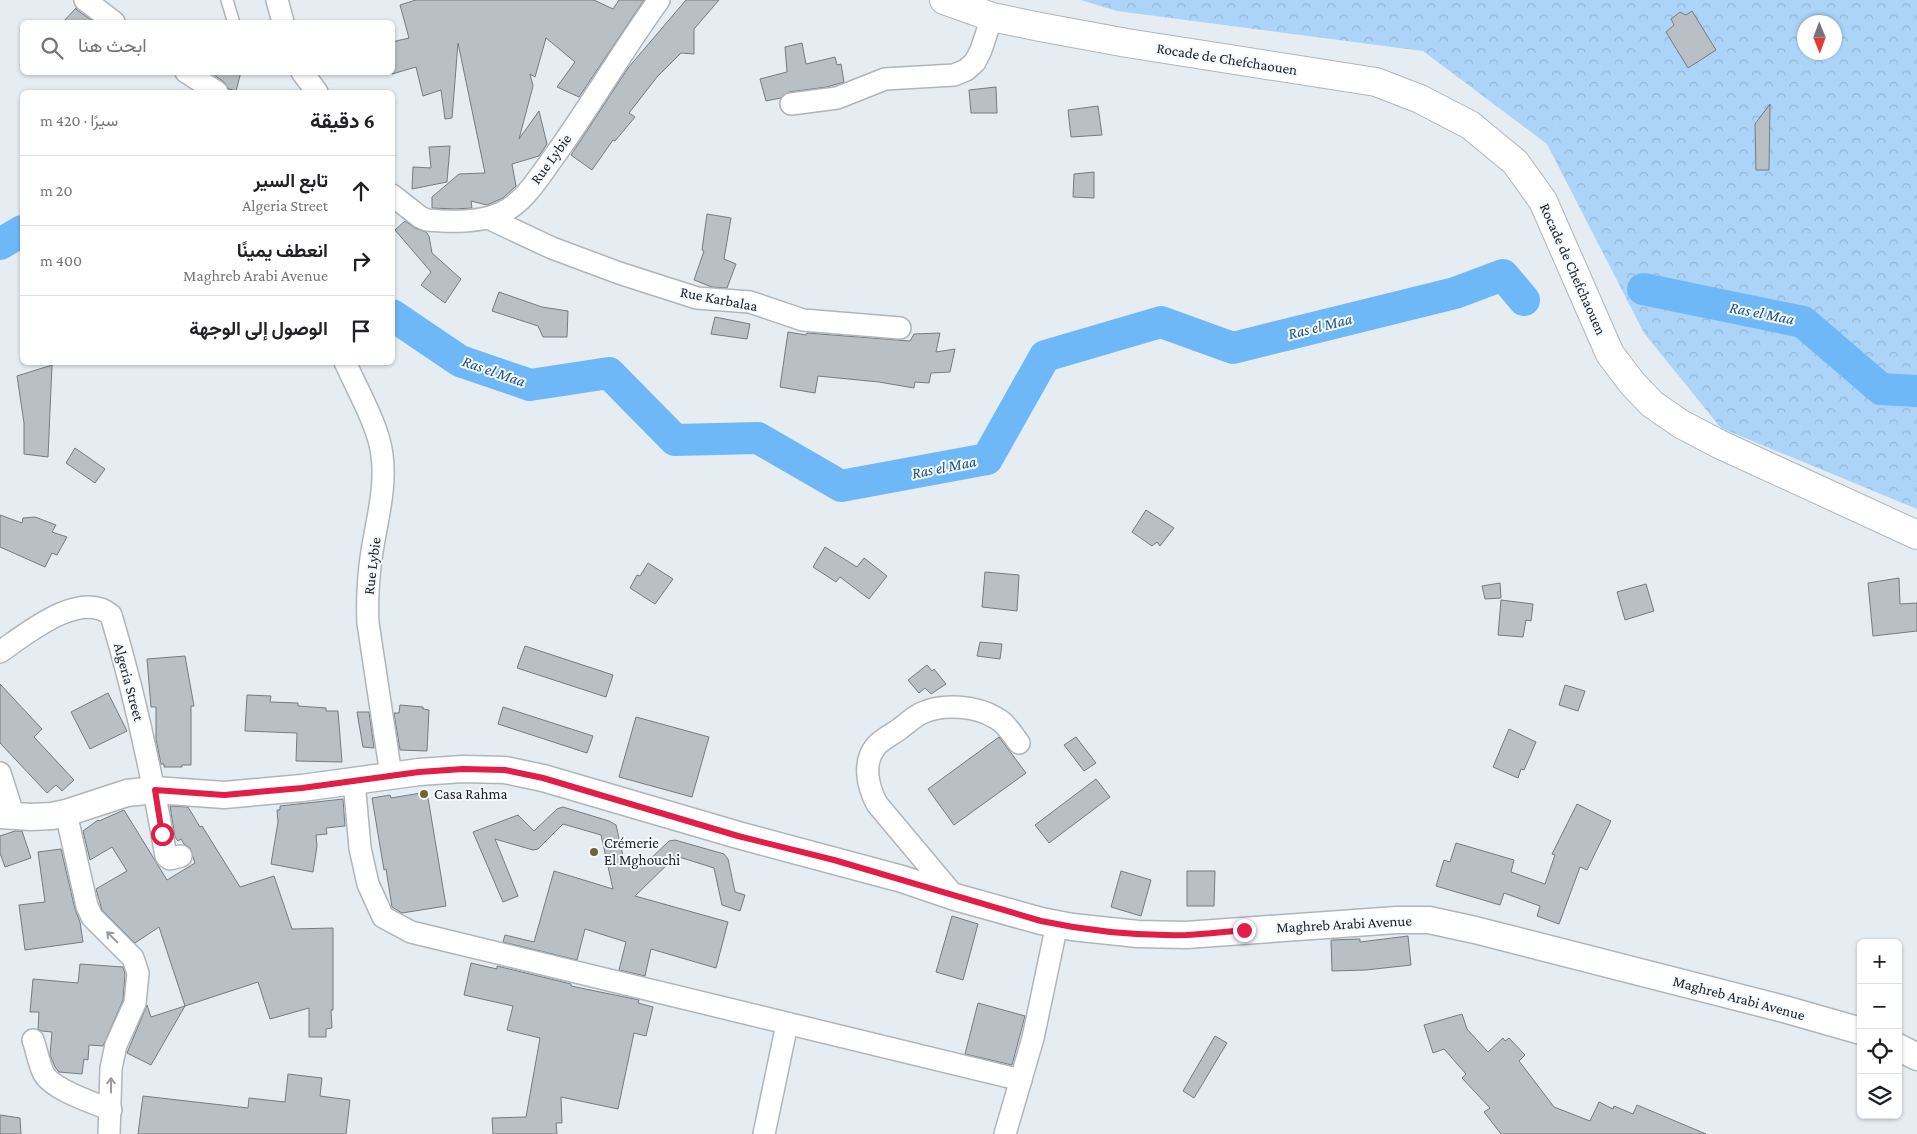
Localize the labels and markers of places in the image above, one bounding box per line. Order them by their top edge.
place label: Casa Rahma [434,786,508,802]
marker: Casa Rahma [418,788,430,800]
place label: Crémerie El Mghouchi [604,835,680,869]
marker: Crémerie El Mghouchi [588,846,600,858]

